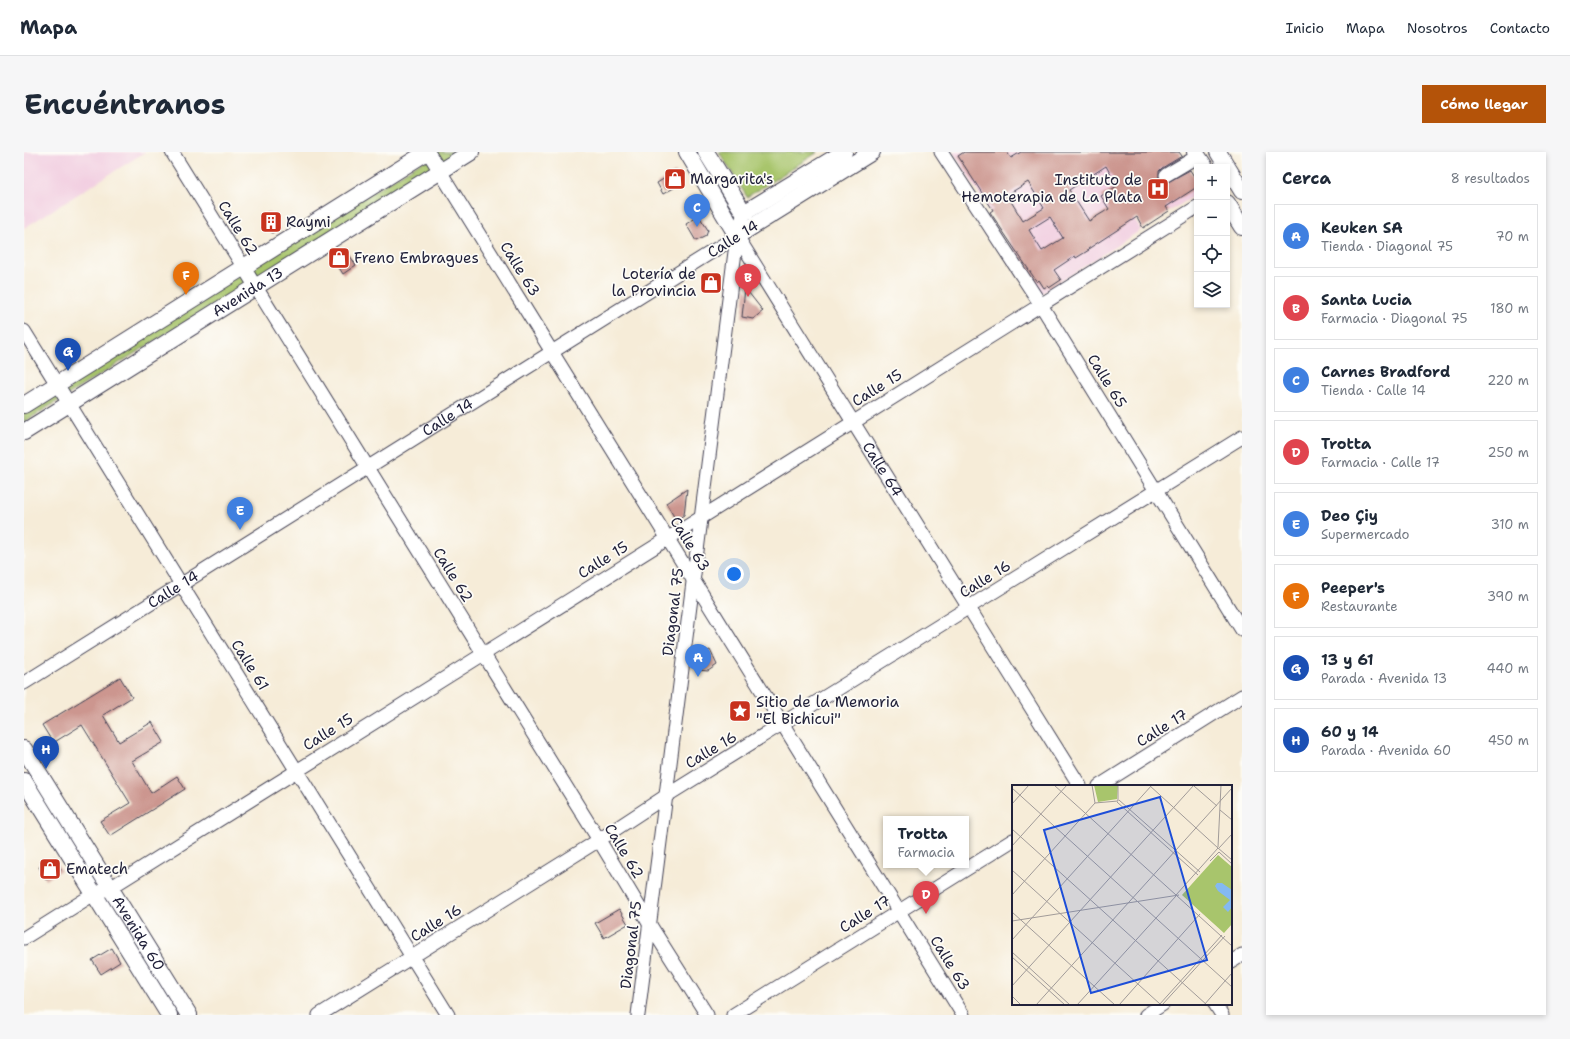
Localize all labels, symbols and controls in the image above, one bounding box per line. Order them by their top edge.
text: Mapa [20,15,77,40]
text: Inicio [1286,19,1324,37]
text: Mapa [1346,19,1385,37]
text: Nosotros [1407,19,1468,37]
text: Contacto [1490,19,1550,37]
text: Encuéntranos [24,85,226,123]
button: Cómo llegar [1422,85,1546,123]
map controls [1194,164,1230,308]
button: + [1194,164,1230,200]
shop icon: Margarita's [662,166,688,192]
text: Cerca [1282,167,1331,189]
place label: Margarita's [690,169,773,189]
place label: Instituto de Hemoterapia de La Plata [961,170,1143,207]
text: 8 resultados [1451,170,1530,187]
hospital icon: Instituto de Hemoterapia de La Plata [1145,176,1171,202]
pin: C [684,194,710,227]
street label: Calle 62 [213,197,263,259]
button: − [1194,200,1230,236]
building icon: Raymi [258,209,284,235]
place label: Raymi [286,212,331,232]
street label: Calle 14 [704,215,762,263]
text: Keuken SA [1321,218,1403,238]
text: A [1291,228,1301,245]
text: 70 m [1495,228,1529,245]
button: locate [1194,236,1230,272]
street label: Calle 63 [495,238,545,300]
text: Tienda · Diagonal 75 [1321,238,1453,255]
shop icon: Freno Embragues [326,245,352,271]
place label: Freno Embragues [354,248,479,268]
pin: F [173,262,199,295]
street label: Avenida 13 [209,262,287,322]
place label: Lotería de la Provincia [612,264,697,301]
pin: B [735,264,761,297]
shop icon: Lotería de la Provincia [698,270,724,296]
button: layers [1194,272,1230,308]
text: Santa Lucia [1321,290,1412,310]
text: B [1292,300,1300,317]
text: 180 m [1490,300,1529,317]
text: Farmacia · Diagonal 75 [1321,310,1467,327]
pin: G [55,338,81,371]
street label: Calle 65 [1083,350,1131,412]
text: Carnes Bradford [1321,362,1450,382]
street label: Calle 15 [848,365,906,411]
text: C [1292,372,1300,389]
text: 220 m [1487,372,1529,389]
text: Tienda · Calle 14 [1321,382,1426,399]
street label: Calle 14 [418,394,477,441]
text: Trotta [1321,434,1371,454]
street label: Calle 64 [858,438,907,501]
text: D [1291,444,1301,461]
text: 250 m [1488,444,1529,461]
text: Farmacia · Calle 17 [1321,454,1440,471]
pin: E [227,497,253,530]
text: Deo Çiy [1321,506,1378,526]
street label: Calle 63 [665,513,715,575]
text: E [1292,516,1300,533]
text: 310 m [1491,516,1529,533]
text: Supermercado [1321,526,1409,543]
street label: Calle 15 [574,537,632,583]
street label: Calle 62 [428,544,478,606]
street label: Calle 16 [956,555,1014,603]
your location [724,564,744,584]
street label: Calle 14 [144,566,203,613]
street label: Diagonal 75 [658,567,688,657]
text: Peeper's [1321,578,1385,598]
text: F [1292,588,1300,605]
text: 390 m [1487,588,1529,605]
text: Restaurante [1321,598,1398,615]
street label: Calle 61 [227,636,273,694]
pin: A [685,644,711,677]
text: 13 y 61 [1321,650,1374,670]
text: G [1291,660,1301,677]
text: 440 m [1487,660,1529,677]
text: Parada · Avenida 13 [1321,670,1447,687]
place label: Sitio de la Memoria "El Bichicui" [756,692,900,729]
place icon: Sitio de la Memoria "El Bichicui" [727,698,753,724]
street label: Calle 17 [1133,704,1191,752]
street label: Calle 15 [299,709,357,755]
text: 60 y 14 [1321,722,1378,742]
street label: Calle 16 [681,727,741,773]
text: H [1291,732,1301,749]
text: 450 m [1488,732,1529,749]
pin: H [33,736,59,769]
text: Parada · Avenida 60 [1321,742,1451,759]
inset map [1012,785,1232,1005]
popup [883,816,969,868]
street label: Calle 62 [600,820,648,882]
text: Trotta [897,824,948,844]
text: Farmacia [897,844,955,861]
shop icon: Ematech [37,856,63,882]
place label: Ematech [66,859,128,879]
pin: D [913,881,939,914]
street label: Calle 17 [836,890,894,938]
street label: Avenida 60 [108,892,169,975]
street label: Calle 16 [407,899,465,947]
street label: Diagonal 75 [616,900,646,990]
street label: Calle 63 [925,932,975,994]

